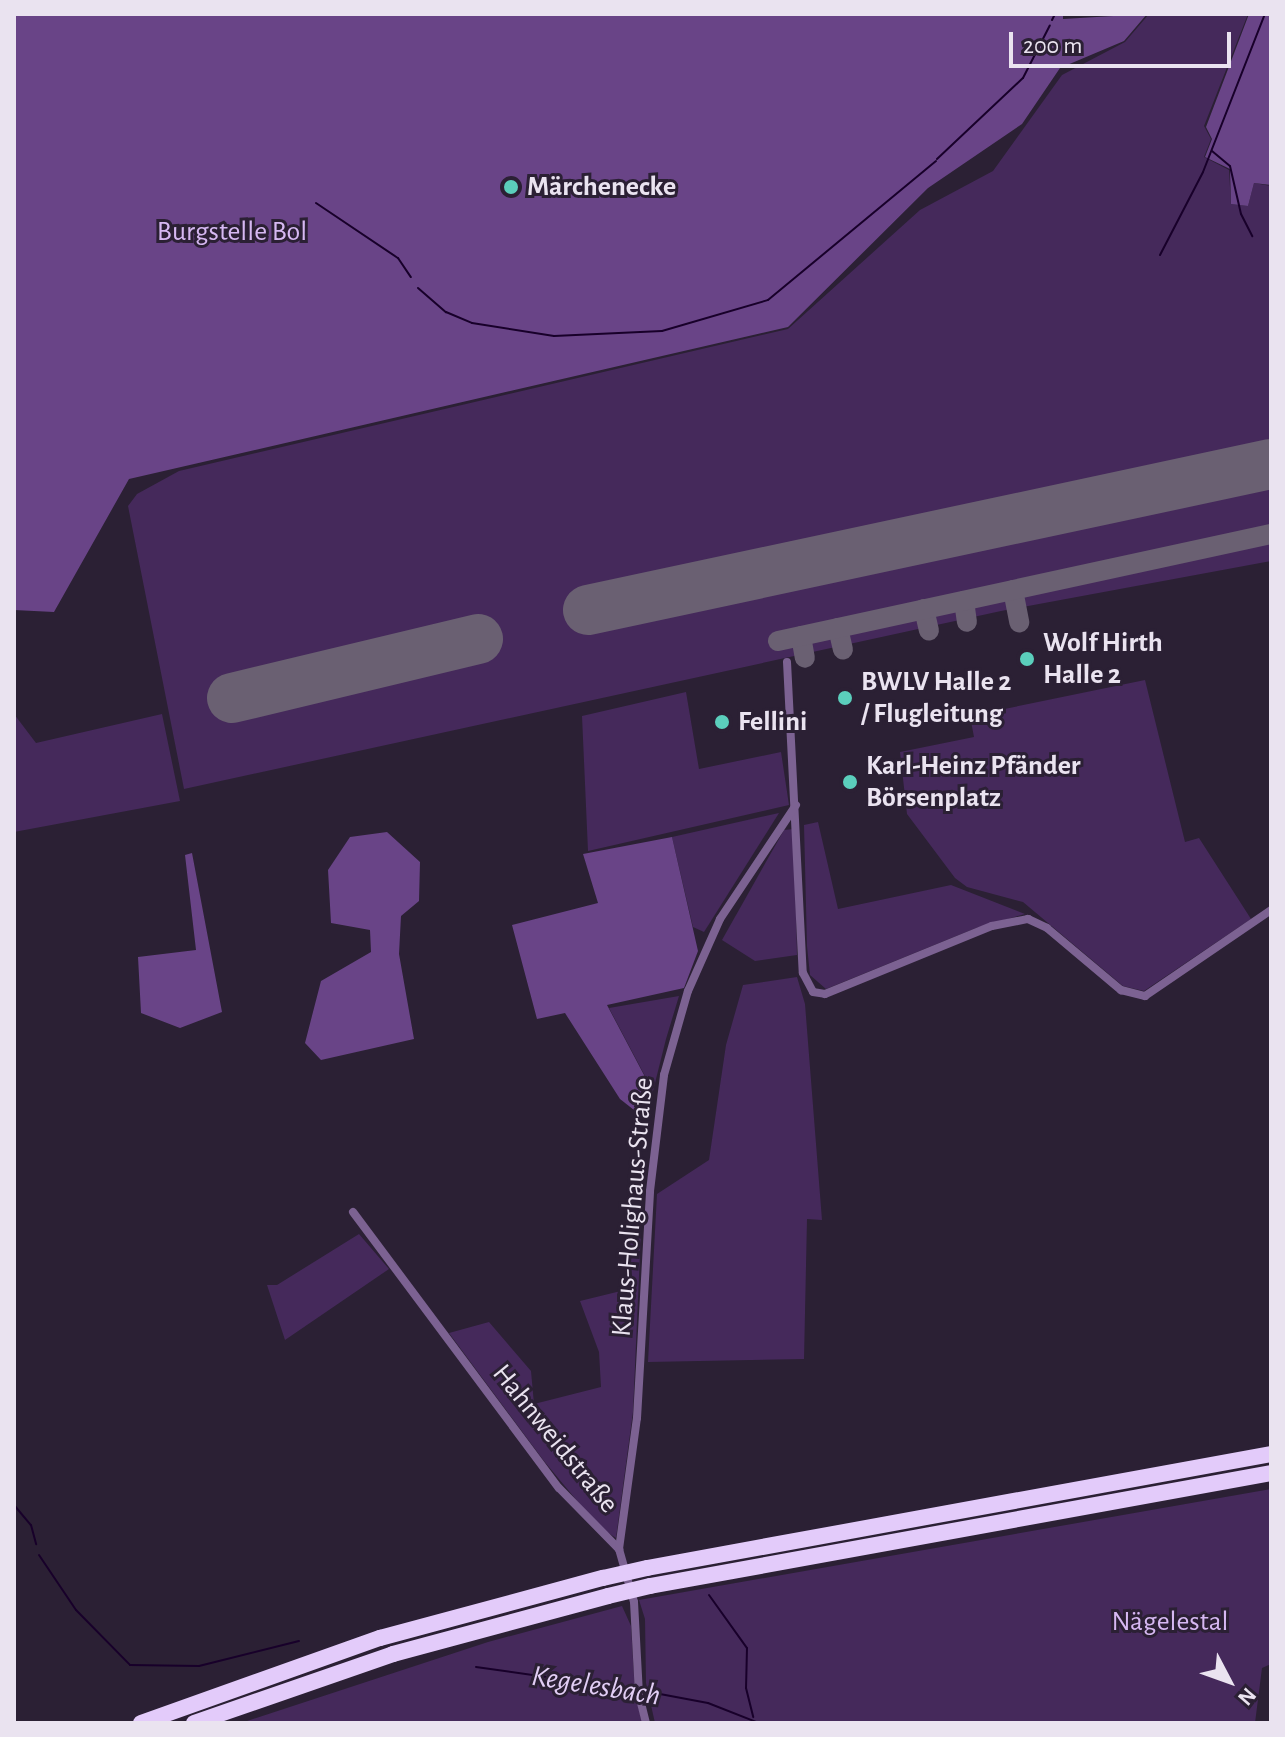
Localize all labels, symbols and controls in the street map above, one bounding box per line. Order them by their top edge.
scale bar [1013,16,1235,66]
text: 200 m [1023,34,1082,58]
place label: Märchenecke [527,170,676,204]
marker: Märchenecke [502,178,520,196]
park label: Burgstelle Bol [157,215,307,249]
place label: Wolf Hirth Halle 2 [1043,626,1163,692]
marker: Wolf Hirth Halle 2 [1018,650,1036,668]
place label: BWLV Halle 2 / Flugleitung [861,665,1011,731]
marker: BWLV Halle 2 / Flugleitung [836,689,854,707]
place label: Fellini [738,705,807,739]
marker: Fellini [713,713,731,731]
place label: Karl-Heinz Pfänder Börsenplatz [866,749,1081,815]
marker: Karl-Heinz Pfänder Börsenplatz [841,773,859,791]
street label: Klaus-Holighaus-Straße [605,1076,661,1338]
street label: Hahnweidstraße [485,1358,625,1520]
park label: Nägelestal [1111,1605,1229,1639]
north arrow [1189,1641,1269,1721]
water label: Kegelesbach [529,1658,663,1714]
text: N [1234,1684,1260,1710]

